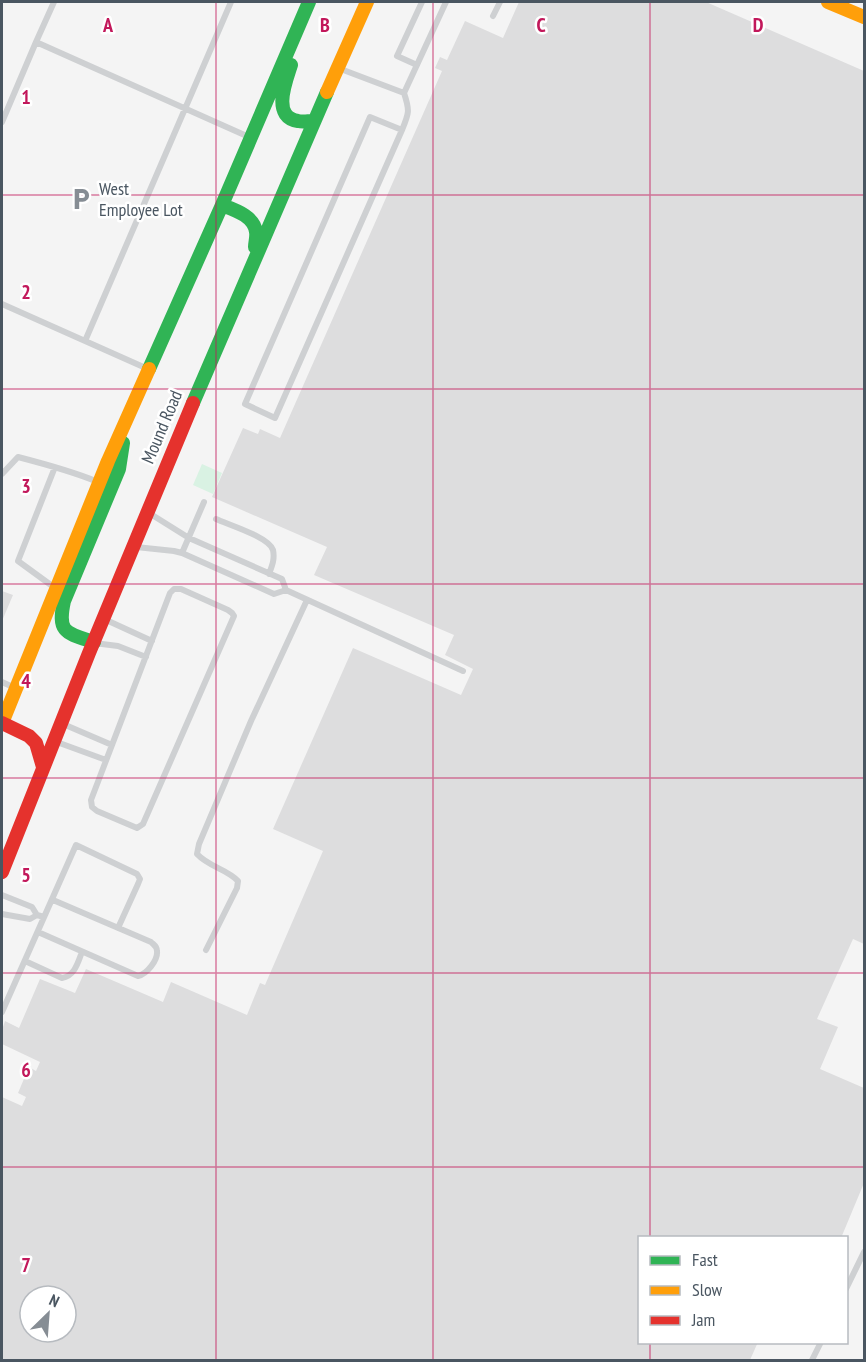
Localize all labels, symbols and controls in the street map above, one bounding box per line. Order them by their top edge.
text: A [102,12,114,38]
text: B [320,12,330,38]
text: C [536,12,546,38]
text: D [753,12,764,38]
text: 1 [21,84,31,110]
place label: West Employee Lot [99,177,183,221]
parking icon: West Employee Lot [68,186,94,212]
text: 2 [21,279,31,305]
street label: Mound Road [136,387,187,467]
text: 3 [21,473,31,499]
text: 4 [21,668,31,694]
text: 5 [21,862,31,888]
text: 6 [21,1057,31,1083]
legend [638,1236,848,1344]
text: Fast [692,1248,718,1271]
text: 7 [21,1252,31,1278]
text: Slow [692,1278,723,1301]
north arrow [18,1284,78,1344]
text: N [46,1290,62,1311]
text: Jam [691,1308,715,1331]

